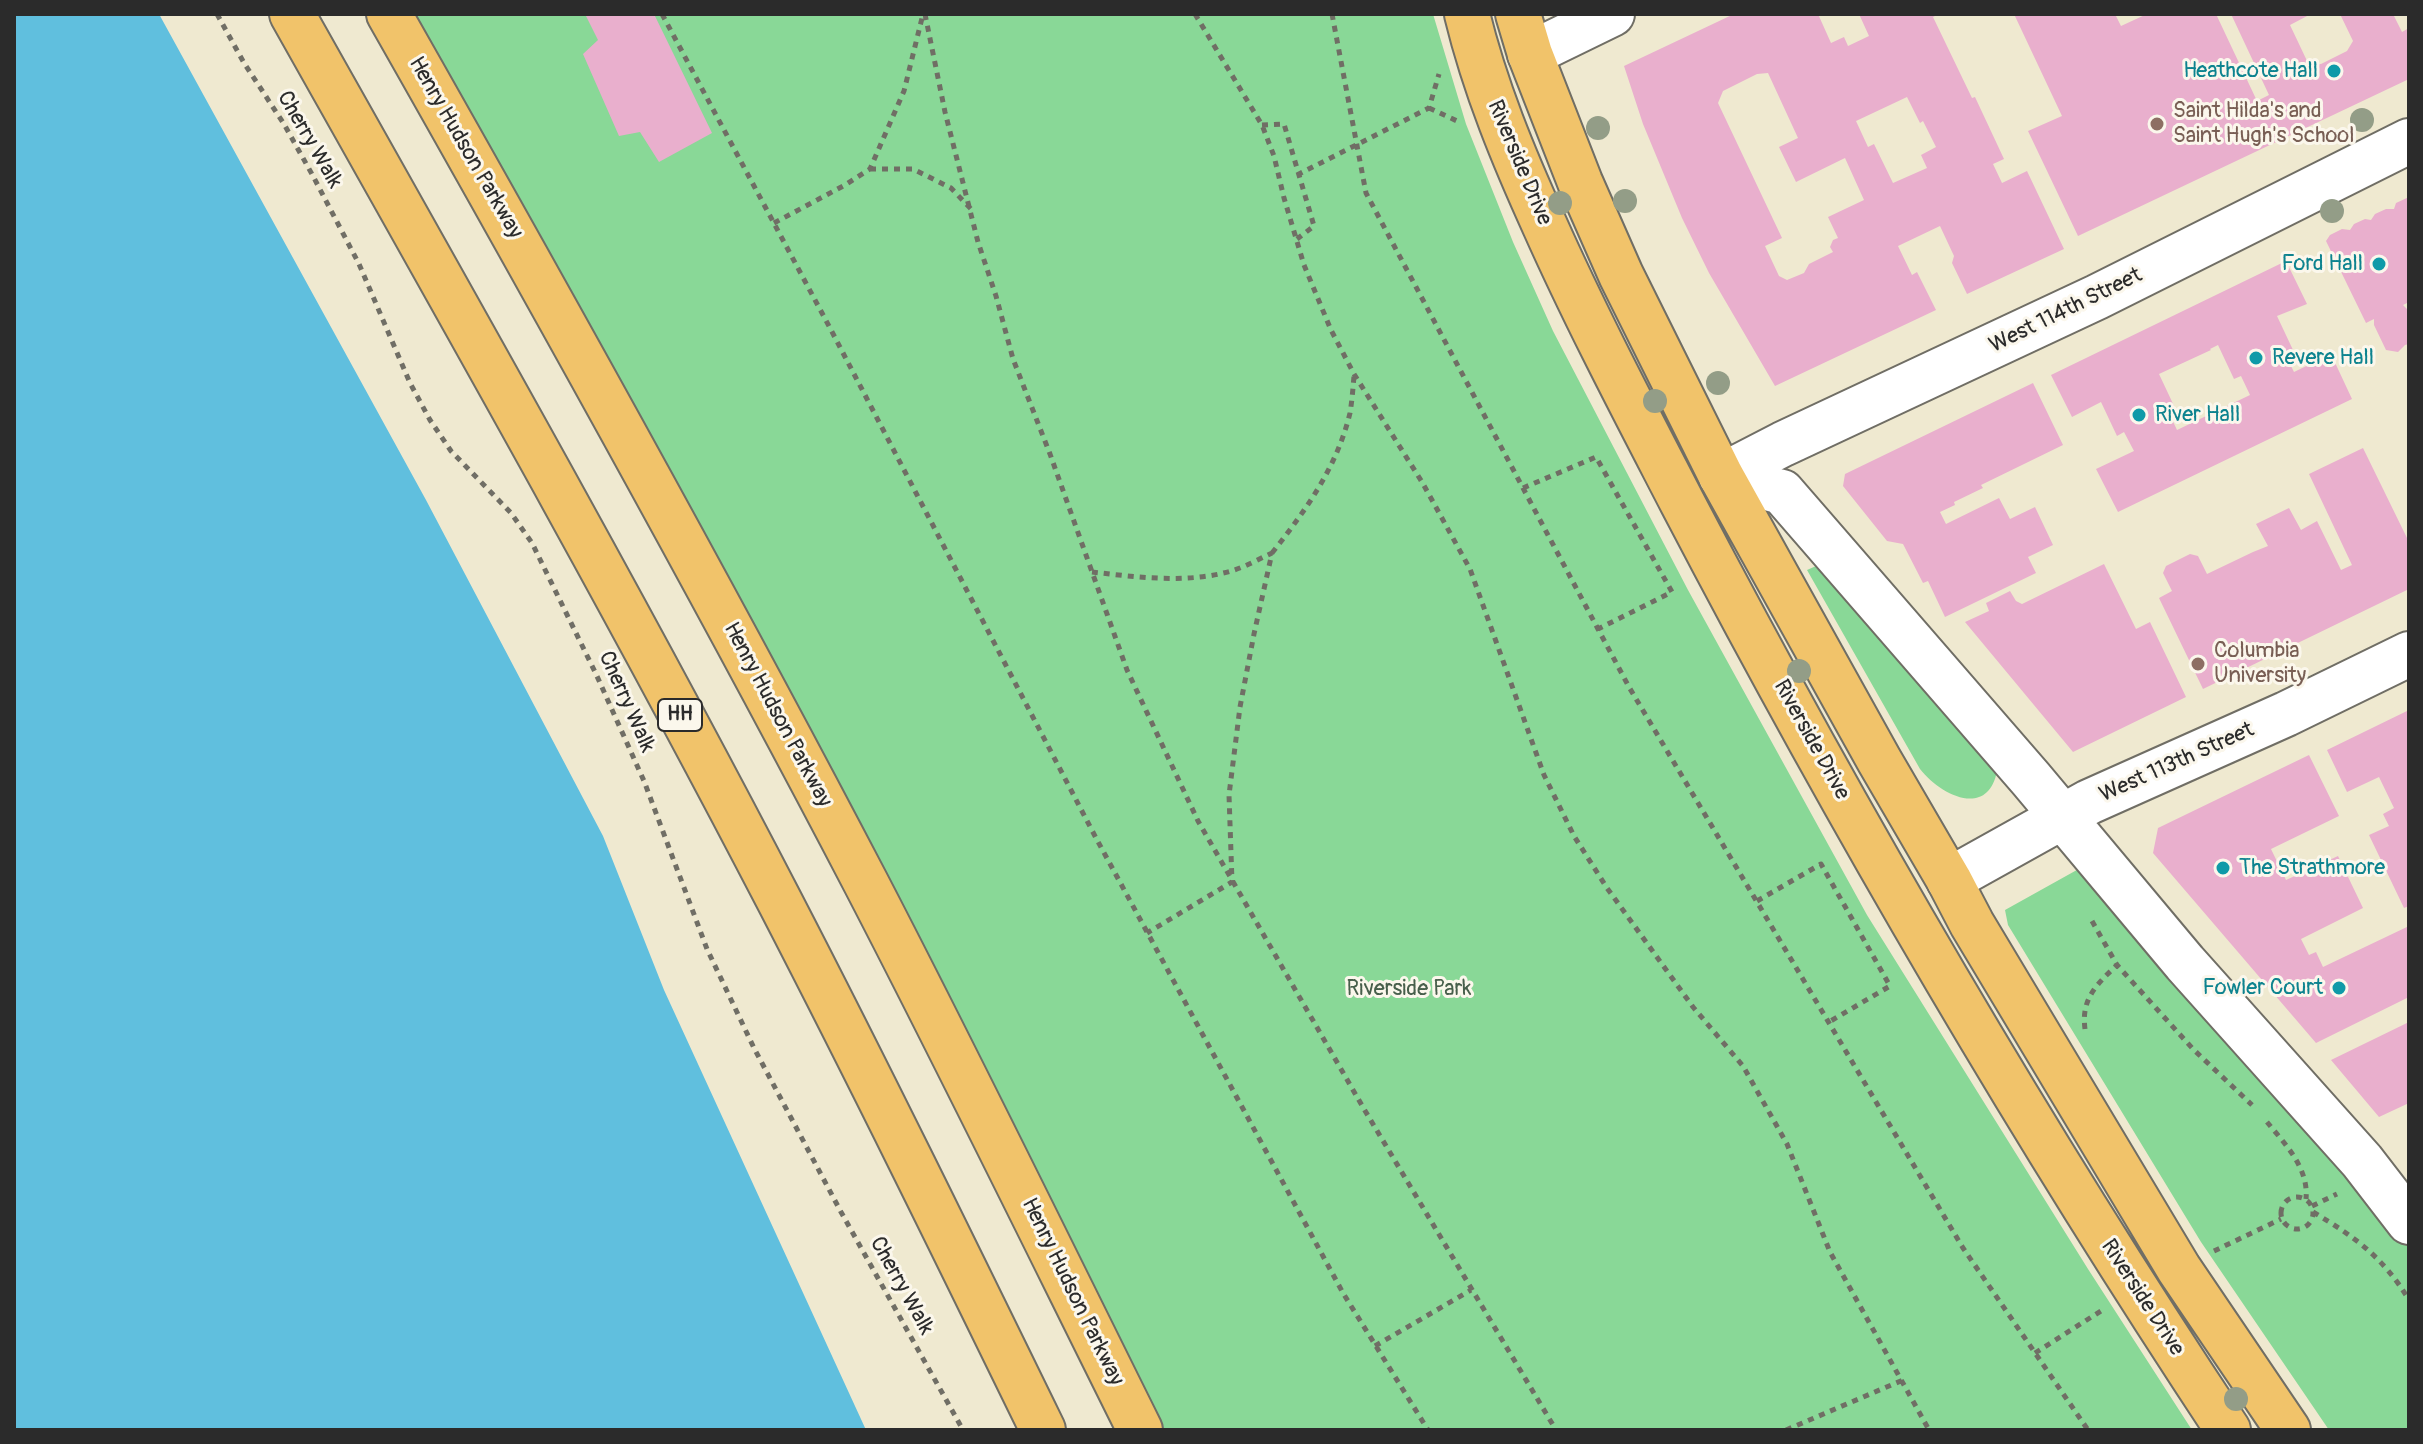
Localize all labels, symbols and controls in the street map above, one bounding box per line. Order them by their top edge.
street label: Henry Hudson Parkway [402,52,528,244]
place label: Heathcote Hall [2183,58,2318,84]
marker: Heathcote Hall [2325,62,2343,80]
street label: Cherry Walk [271,87,347,193]
street label: Riverside Drive [1481,97,1557,229]
place label: Saint Hilda's and Saint Hugh's School [2173,98,2354,150]
marker: Saint Hilda's and Saint Hugh's School [2148,115,2166,133]
place label: Ford Hall [2281,251,2363,277]
marker: Ford Hall [2370,255,2388,273]
street label: West 114th Street [1985,263,2147,359]
place label: Revere Hall [2272,345,2374,371]
marker: Revere Hall [2247,349,2265,367]
place label: River Hall [2155,402,2240,428]
marker: River Hall [2130,406,2148,424]
street label: Henry Hudson Parkway [717,618,837,812]
place label: Columbia University [2214,638,2306,690]
street label: Cherry Walk [592,647,660,757]
marker: Columbia University [2189,655,2207,673]
street label: Riverside Drive [1767,675,1855,805]
road number: HH [658,699,702,731]
street label: West 113th Street [2096,717,2258,809]
place label: The Strathmore [2239,855,2385,881]
marker: The Strathmore [2214,859,2232,877]
place label: Fowler Court [2203,975,2323,1001]
park label: Riverside Park [1347,976,1471,1002]
marker: Fowler Court [2330,979,2348,997]
street label: Henry Hudson Parkway [1015,1194,1129,1390]
street label: Cherry Walk [863,1232,939,1340]
street label: Riverside Drive [2095,1235,2189,1361]

